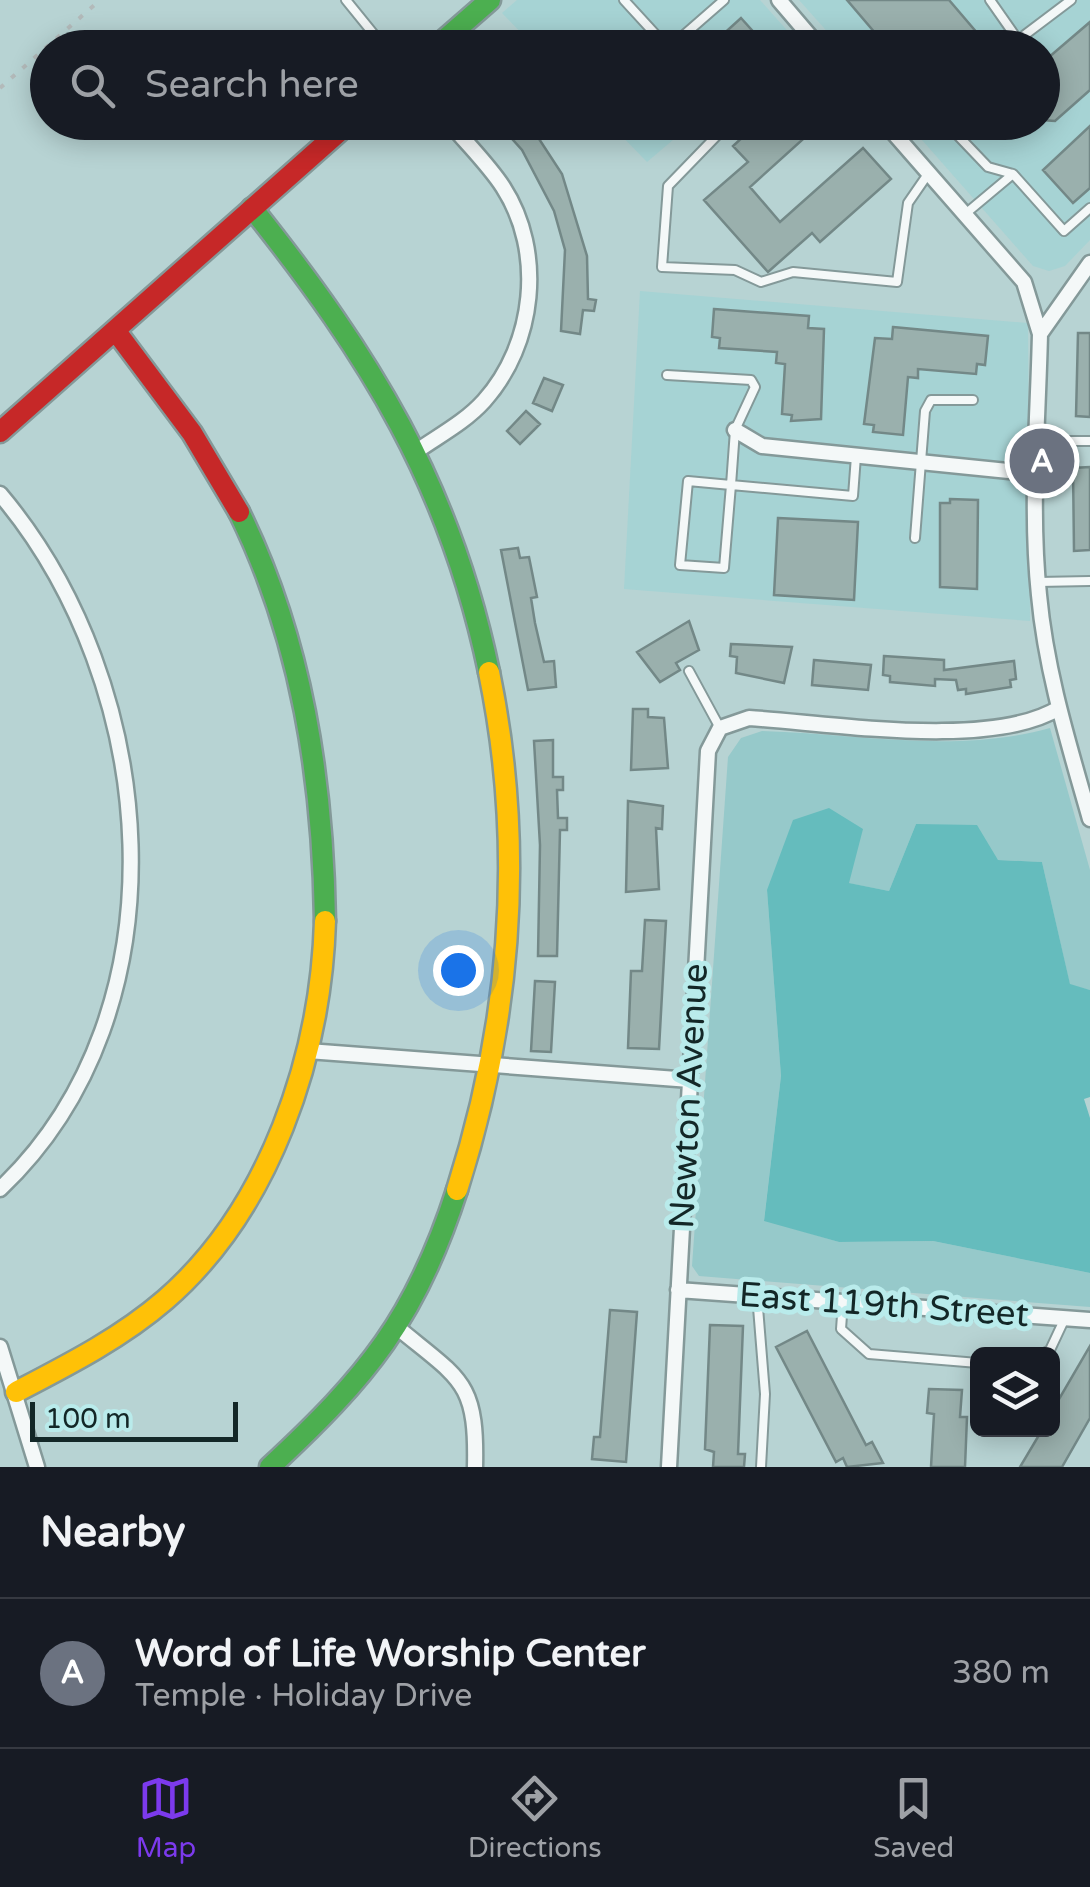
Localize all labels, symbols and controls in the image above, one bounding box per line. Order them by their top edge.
search box [30,30,1060,140]
icon: search [65,58,120,113]
text: Search here [145,62,359,108]
pin: A [1010,424,1074,498]
your location [433,945,484,996]
street label: Newton Avenue [661,962,717,1230]
street label: East 119th Street [738,1274,1030,1336]
map controls [970,1347,1060,1437]
button: layers [970,1347,1060,1437]
scale bar [30,1397,238,1442]
text: 100 m [45,1402,131,1436]
text: Nearby [40,1507,185,1558]
text: Word of Life Worship Center [135,1631,646,1677]
text: A [61,1654,84,1692]
text: 380 m [952,1654,1050,1692]
text: Temple · Holiday Drive [135,1677,472,1715]
tab: Map [136,1771,196,1865]
tab: Directions [468,1771,602,1865]
tab: Saved [873,1771,954,1865]

